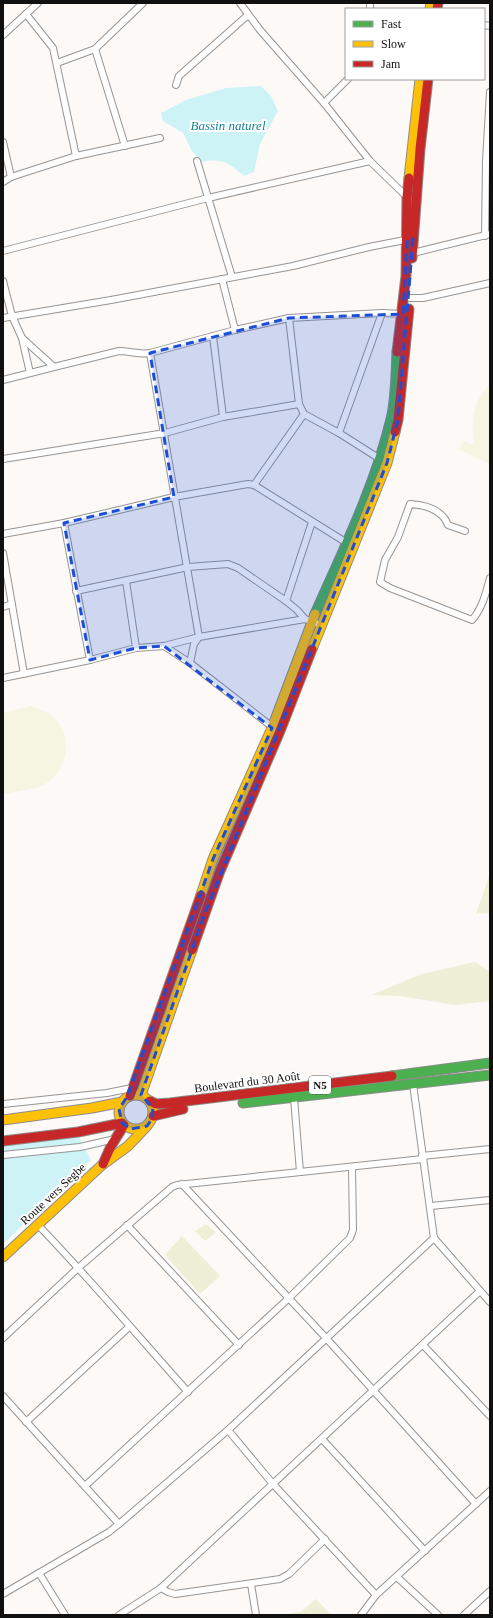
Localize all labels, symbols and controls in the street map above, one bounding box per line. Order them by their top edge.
legend [345,8,485,80]
text: Fast [381,17,402,31]
text: Slow [381,37,406,51]
text: Jam [381,57,401,71]
water label: Bassin naturel [191,118,266,133]
street label: Boulevard du 30 Août [193,1068,301,1095]
road number: N5 [309,1076,331,1094]
street label: Route vers Segbe [18,1160,88,1228]

